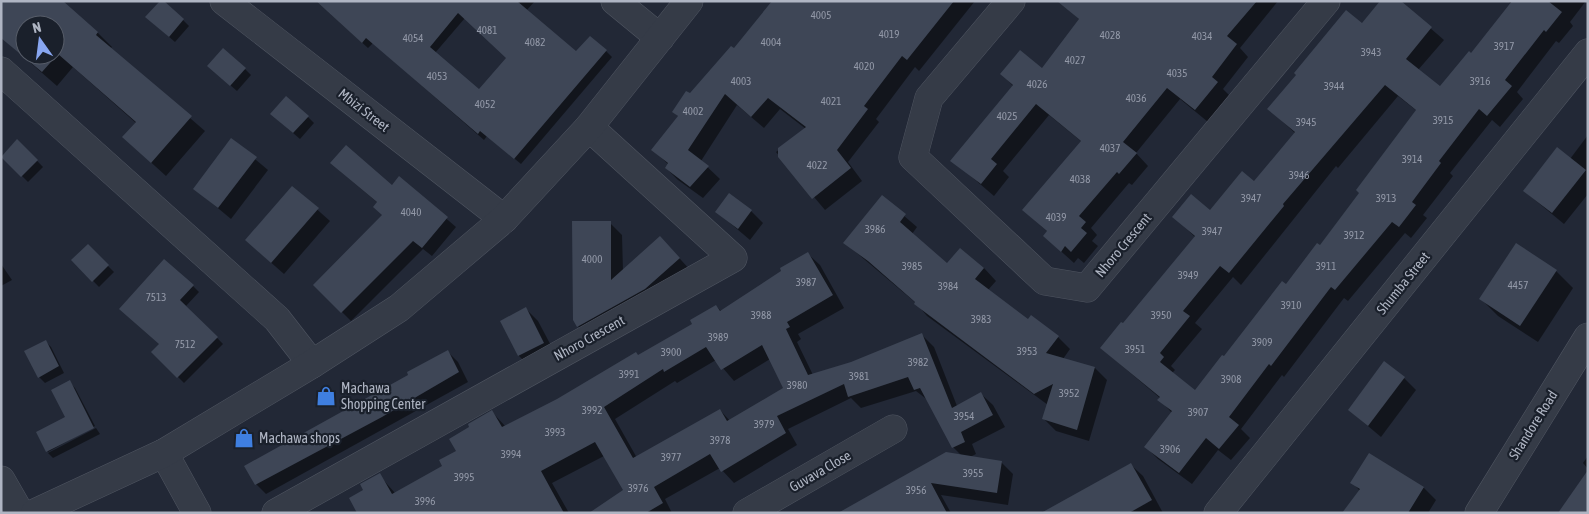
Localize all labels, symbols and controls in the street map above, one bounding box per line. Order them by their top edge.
house number: 4005 [811,9,831,21]
north arrow [15,15,65,65]
text: N [31,19,43,36]
house number: 4081 [477,24,497,36]
house number: 4019 [879,28,899,40]
house number: 4028 [1100,29,1120,41]
house number: 4034 [1192,30,1212,42]
house number: 4054 [403,32,423,44]
house number: 4082 [525,36,545,48]
house number: 4004 [761,36,781,48]
house number: 3917 [1494,40,1514,52]
house number: 3943 [1361,46,1381,58]
house number: 4027 [1065,54,1085,66]
house number: 4020 [854,60,874,72]
house number: 4035 [1167,67,1187,79]
house number: 4053 [427,70,447,82]
house number: 4003 [731,75,751,87]
house number: 3916 [1470,75,1490,87]
house number: 4026 [1027,78,1047,90]
house number: 3944 [1324,80,1344,92]
street label: Mbizi Street [335,85,393,135]
house number: 4036 [1126,92,1146,104]
house number: 4021 [821,95,841,107]
house number: 4052 [475,98,495,110]
house number: 4002 [683,105,703,117]
house number: 4025 [997,110,1017,122]
house number: 3915 [1433,114,1453,126]
house number: 3945 [1296,116,1316,128]
house number: 4037 [1100,142,1120,154]
house number: 3914 [1402,153,1422,165]
house number: 4022 [807,159,827,171]
house number: 3946 [1289,169,1309,181]
house number: 4038 [1070,173,1090,185]
house number: 3947 [1241,192,1261,204]
house number: 3913 [1376,192,1396,204]
house number: 4040 [401,206,421,218]
street label: Nhoro Crescent [1092,210,1154,280]
house number: 4039 [1046,211,1066,223]
house number: 3986 [865,223,885,235]
house number: 3947 [1202,225,1222,237]
house number: 3912 [1344,229,1364,241]
street label: Shumba Street [1373,249,1433,317]
house number: 4000 [582,253,602,265]
house number: 3985 [902,260,922,272]
house number: 3911 [1316,260,1336,272]
house number: 3949 [1178,269,1198,281]
house number: 3987 [796,276,816,288]
house number: 4457 [1508,279,1528,291]
house number: 3984 [938,280,958,292]
house number: 7513 [146,291,166,303]
house number: 3910 [1281,299,1301,311]
house number: 3988 [751,309,771,321]
house number: 3950 [1151,309,1171,321]
street label: Nhoro Crescent [551,312,627,364]
house number: 3983 [971,313,991,325]
house number: 3989 [708,331,728,343]
house number: 3909 [1252,336,1272,348]
house number: 7512 [175,338,195,350]
house number: 3951 [1125,343,1145,355]
house number: 3953 [1017,345,1037,357]
house number: 3900 [661,346,681,358]
house number: 3982 [908,356,928,368]
house number: 3991 [619,368,639,380]
house number: 3981 [849,370,869,382]
house number: 3908 [1221,373,1241,385]
house number: 3980 [787,379,807,391]
place label: Machawa Shopping Center [341,380,426,412]
shop icon: Machawa Shopping Center [315,385,337,407]
house number: 3952 [1059,387,1079,399]
street label: Shandore Road [1505,388,1561,462]
house number: 3992 [582,404,602,416]
house number: 3907 [1188,406,1208,418]
house number: 3954 [954,410,974,422]
house number: 3979 [754,418,774,430]
house number: 3993 [545,426,565,438]
shop icon: Machawa shops [233,427,255,449]
place label: Machawa shops [259,430,340,446]
house number: 3978 [710,434,730,446]
house number: 3906 [1160,443,1180,455]
street label: Guvava Close [787,447,853,495]
house number: 3994 [501,448,521,460]
house number: 3977 [661,451,681,463]
house number: 3955 [963,467,983,479]
house number: 3995 [454,471,474,483]
house number: 3976 [628,482,648,494]
house number: 3956 [906,484,926,496]
house number: 3996 [415,495,435,507]

